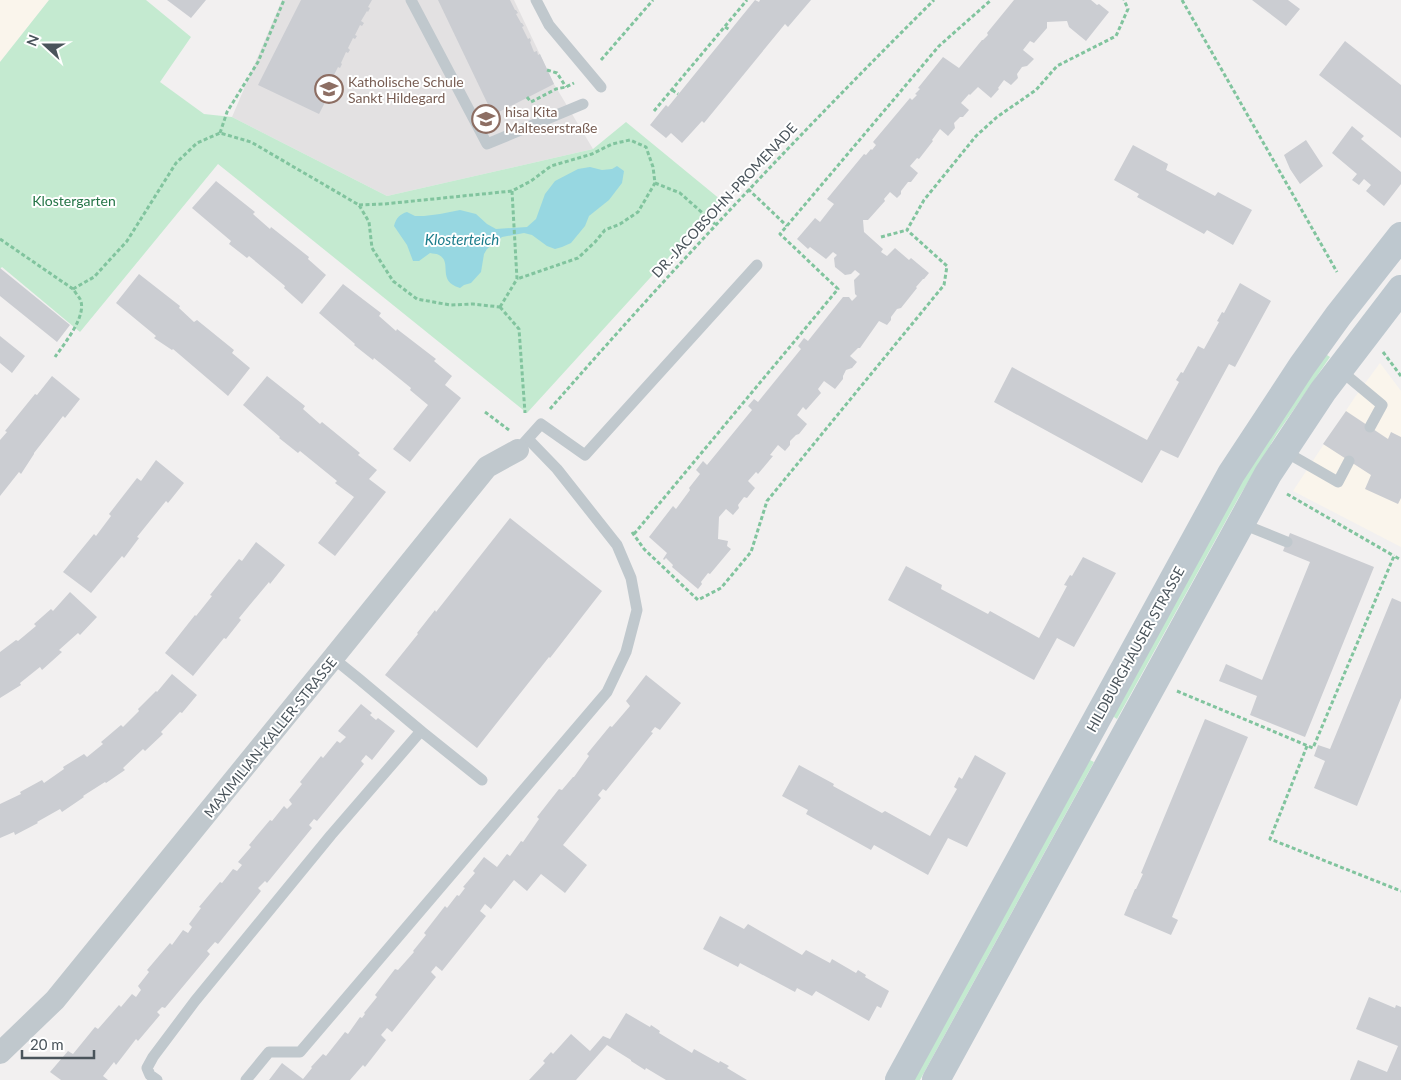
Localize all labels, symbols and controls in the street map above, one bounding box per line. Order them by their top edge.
north arrow [20,20,70,70]
text: N [23,32,42,48]
place label: Katholische Schule Sankt Hildegard [348,73,464,106]
school or university icon: Katholische Schule Sankt Hildegard [314,74,344,104]
place label: hisa Kita Malteserstraße [505,103,597,136]
school or university icon: hisa Kita Malteserstraße [471,104,501,134]
street label: DR.-JACOBSOHN-PROMENADE [648,119,800,281]
park label: Klostergarten [32,192,116,209]
water label: Klosterteich [425,230,499,248]
street label: HILDBURGHAUSER STRASSE [1082,563,1188,735]
street label: MAXIMILIAN-KALLER-STRASSE [200,653,340,821]
scale bar [22,1028,95,1060]
text: 20 m [30,1035,64,1053]

